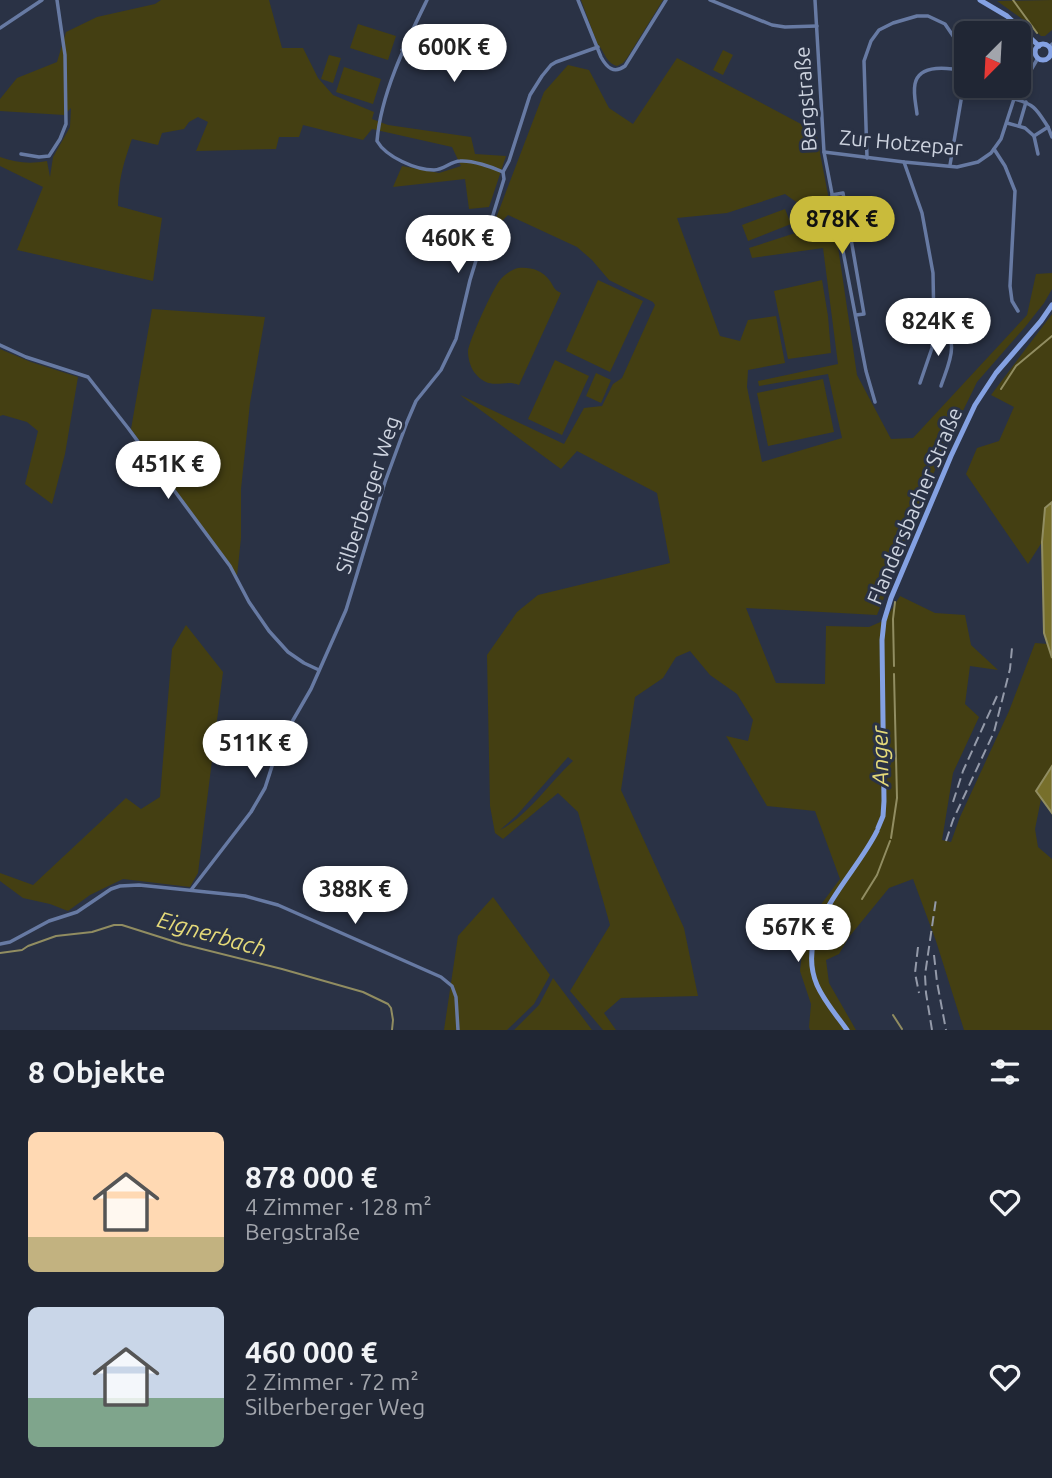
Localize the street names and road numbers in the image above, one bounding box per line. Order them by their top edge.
street label: Bergstraße [789,46,821,152]
street label: Zur Hotzepar [838,125,964,159]
street label: Flandersbacher Straße [862,403,966,608]
street label: Silberberger Weg [330,413,404,577]

